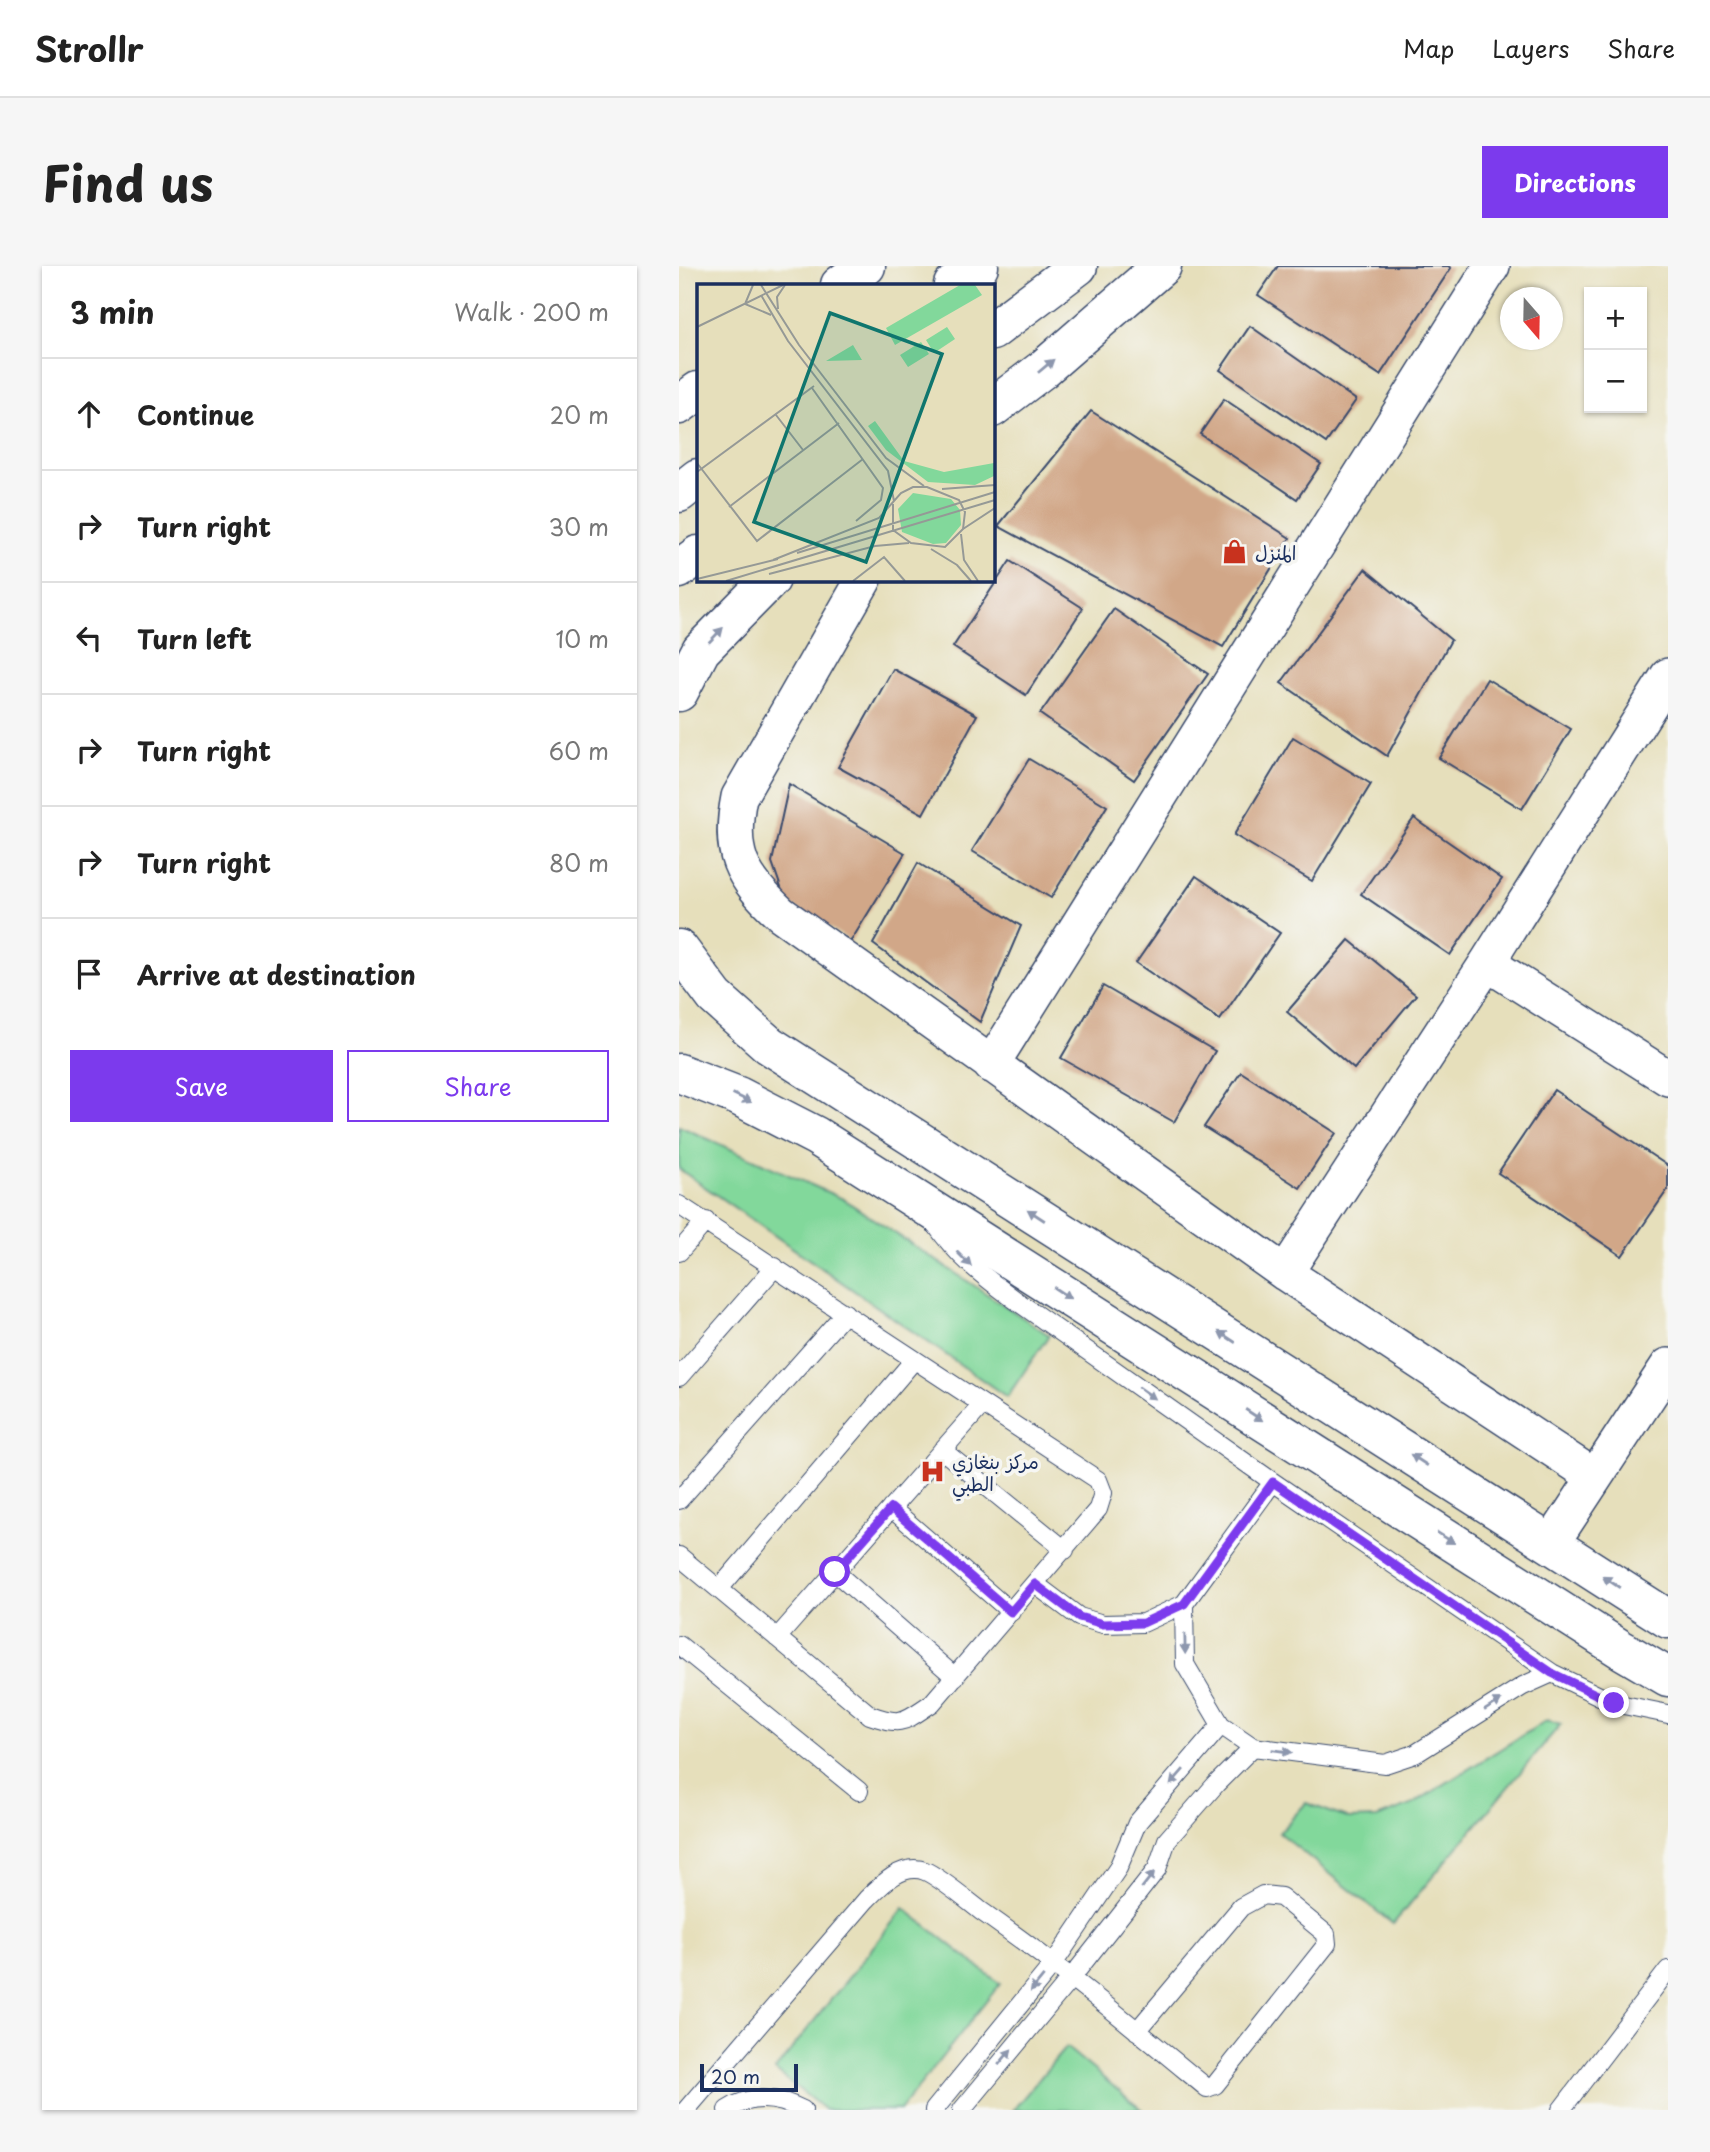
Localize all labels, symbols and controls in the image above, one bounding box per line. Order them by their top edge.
text: Strollr [35,23,144,73]
text: Map [1403,30,1454,66]
text: Layers [1492,30,1569,66]
text: Share [1607,30,1675,66]
text: Find us [42,145,213,219]
button: Directions [1482,146,1668,218]
inset map [697,284,994,581]
north arrow [1500,287,1563,350]
map controls [1584,287,1647,413]
button: + [1584,287,1647,350]
text: 3 min [70,289,155,334]
text: Walk · 200 m [454,294,609,329]
button: − [1584,350,1647,413]
one-way arrow [1038,359,1055,374]
icon: ahead [70,395,108,433]
text: Continue [137,395,254,434]
text: 20 m [550,397,609,432]
icon: right [70,507,108,545]
text: Turn right [137,507,271,546]
text: 30 m [548,509,609,544]
shop icon: المنزل [1221,538,1249,566]
place label: المنزل [1255,538,1297,566]
icon: left [70,619,108,657]
text: Turn left [137,619,252,658]
text: 10 m [555,621,609,656]
one-way arrow [707,627,723,644]
icon: right [70,731,108,769]
text: Turn right [137,731,271,770]
text: 60 m [549,733,609,768]
icon: right [70,843,108,881]
text: Turn right [137,843,271,882]
text: 80 m [549,845,609,880]
icon: arrive [70,955,108,993]
text: Arrive at destination [137,955,416,994]
button: Save [70,1050,333,1122]
button: Share [347,1050,609,1122]
one-way arrow [732,1093,752,1104]
one-way arrow [1026,1208,1045,1221]
one-way arrow [955,1250,972,1267]
one-way arrow [1052,1287,1072,1300]
one-way arrow [1218,1331,1237,1344]
one-way arrow [1138,1386,1156,1400]
one-way arrow [1244,1409,1263,1422]
place label: مركز بنغازي الطبي [952,1447,1039,1501]
one-way arrow [1409,1453,1429,1466]
hospital icon: مركز بنغازي الطبي [918,1458,946,1486]
one-way arrow [1436,1531,1455,1544]
route start [819,1556,850,1587]
one-way arrow [1602,1575,1620,1589]
one-way arrow [1179,1633,1191,1655]
route end [1598,1687,1629,1718]
one-way arrow [1483,1698,1503,1711]
one-way arrow [1271,1745,1293,1756]
one-way arrow [1169,1768,1185,1786]
one-way arrow [1141,1872,1156,1890]
one-way arrow [1029,1975,1044,1993]
one-way arrow [998,2049,1013,2067]
scale bar [700,2061,798,2093]
text: 20 m [711,2062,760,2090]

